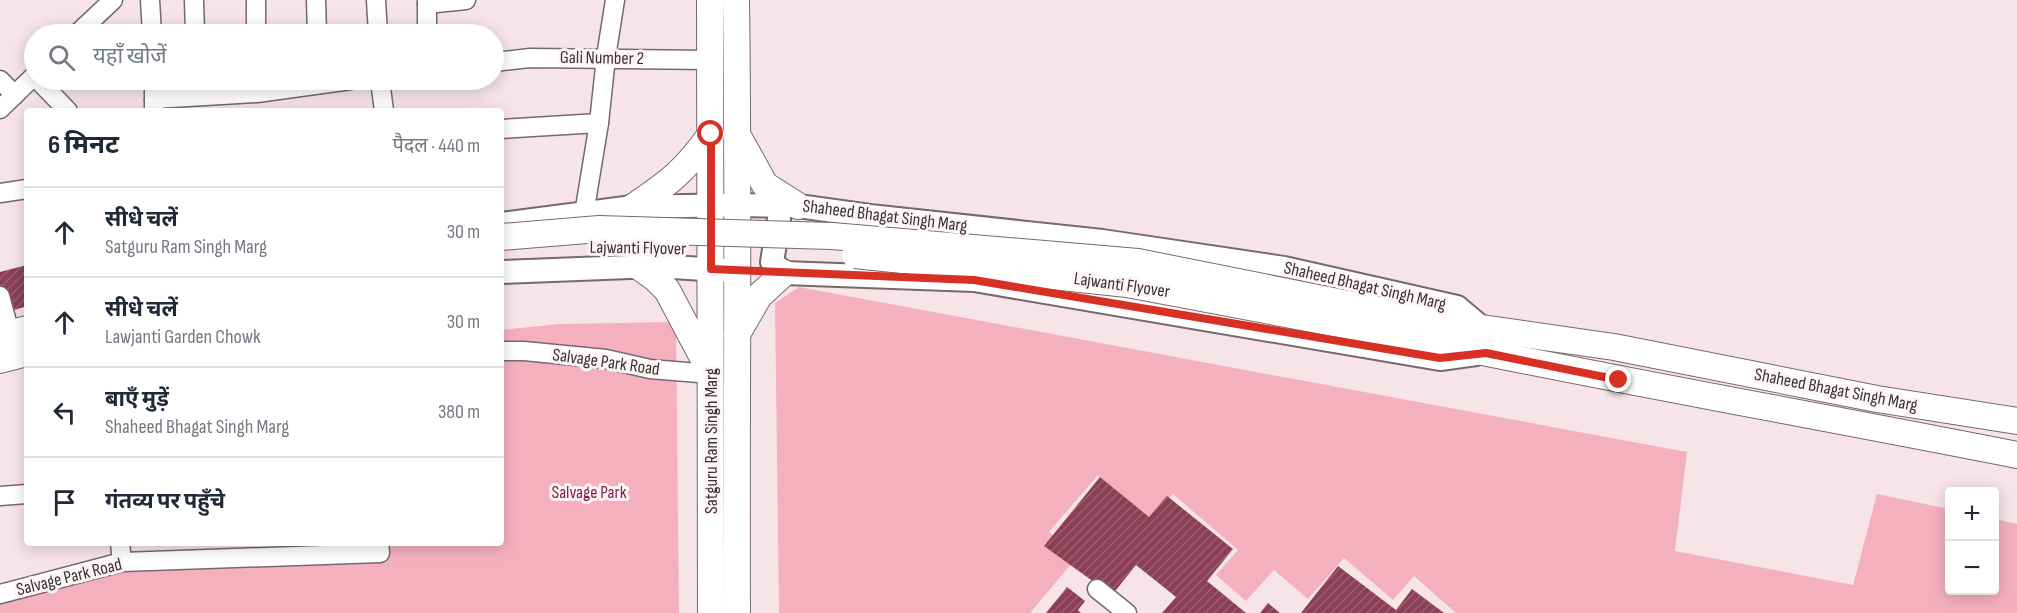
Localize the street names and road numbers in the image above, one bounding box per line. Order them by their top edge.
street label: Gali Number 2 [560,47,644,69]
street label: Shaheed Bhagat Singh Marg [801,195,969,237]
street label: Lajwanti Flyover [589,237,687,259]
street label: Shaheed Bhagat Singh Marg [1282,257,1448,315]
street label: Lajwanti Flyover [1073,268,1171,302]
street label: Salvage Park Road [551,344,661,380]
street label: Shaheed Bhagat Singh Marg [1753,364,1919,416]
street label: Satguru Ram Singh Marg [701,368,722,514]
street label: Salvage Park Road [14,554,124,600]

